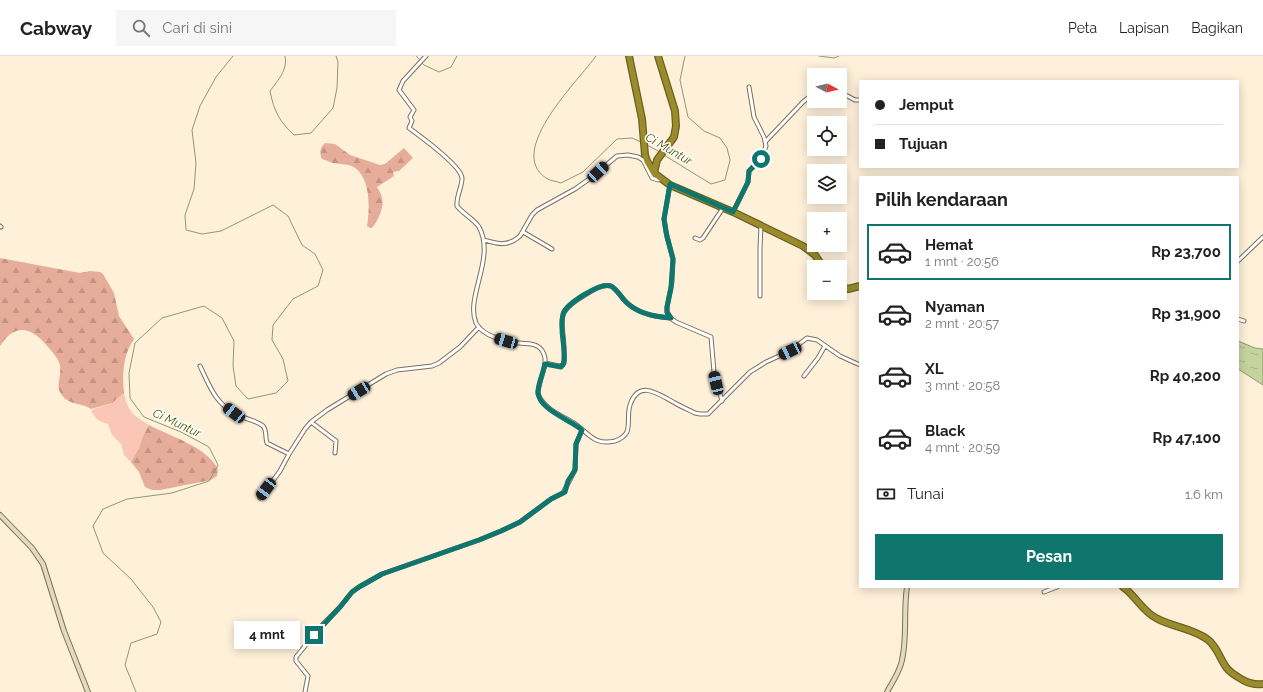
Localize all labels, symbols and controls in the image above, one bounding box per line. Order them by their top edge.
search box [116,10,396,46]
text: Cabway [20,17,92,39]
icon: search [130,17,152,39]
text: Cari di sini [162,19,232,37]
text: Peta [1068,20,1097,36]
text: Lapisan [1119,20,1169,36]
text: Bagikan [1191,20,1243,36]
north arrow [807,68,847,108]
map controls [807,68,847,300]
text: Jemput [899,96,954,114]
button: locate [807,116,847,156]
water label: Ci Muntur [643,130,696,168]
text: Tujuan [899,135,948,153]
route start [752,150,770,168]
car [585,159,611,185]
button: layers [807,164,847,204]
text: Pilih kendaraan [875,189,1008,210]
button: + [807,212,847,252]
icon: car [877,234,913,270]
text: Hemat [925,236,973,254]
text: Rp 23,700 [1151,243,1221,261]
text: 1 mnt · 20:56 [925,254,999,269]
button: − [807,260,847,300]
icon: car [877,296,913,332]
text: Nyaman [925,298,985,316]
text: Rp 31,900 [1151,305,1221,323]
text: 2 mnt · 20:57 [925,316,999,331]
car [493,332,519,350]
car [777,340,803,362]
icon: car [877,358,913,394]
text: XL [925,360,943,378]
text: Rp 40,200 [1150,367,1221,385]
car [707,370,725,396]
text: 3 mnt · 20:58 [925,378,1000,393]
car [346,380,372,402]
car [221,401,247,425]
water label: Ci Muntur [151,406,204,441]
icon: car [877,420,913,456]
text: Black [925,422,965,440]
text: Rp 47,100 [1153,429,1221,447]
text: 4 mnt · 20:59 [925,440,1000,455]
car [254,476,278,502]
icon: cash [875,483,897,505]
text: Tunai [907,485,944,503]
text: 1.6 km [1185,487,1223,502]
button: Pesan [875,534,1223,580]
callout: 4 mnt [234,621,300,649]
route end [305,626,323,644]
text: 4 mnt [249,627,285,642]

